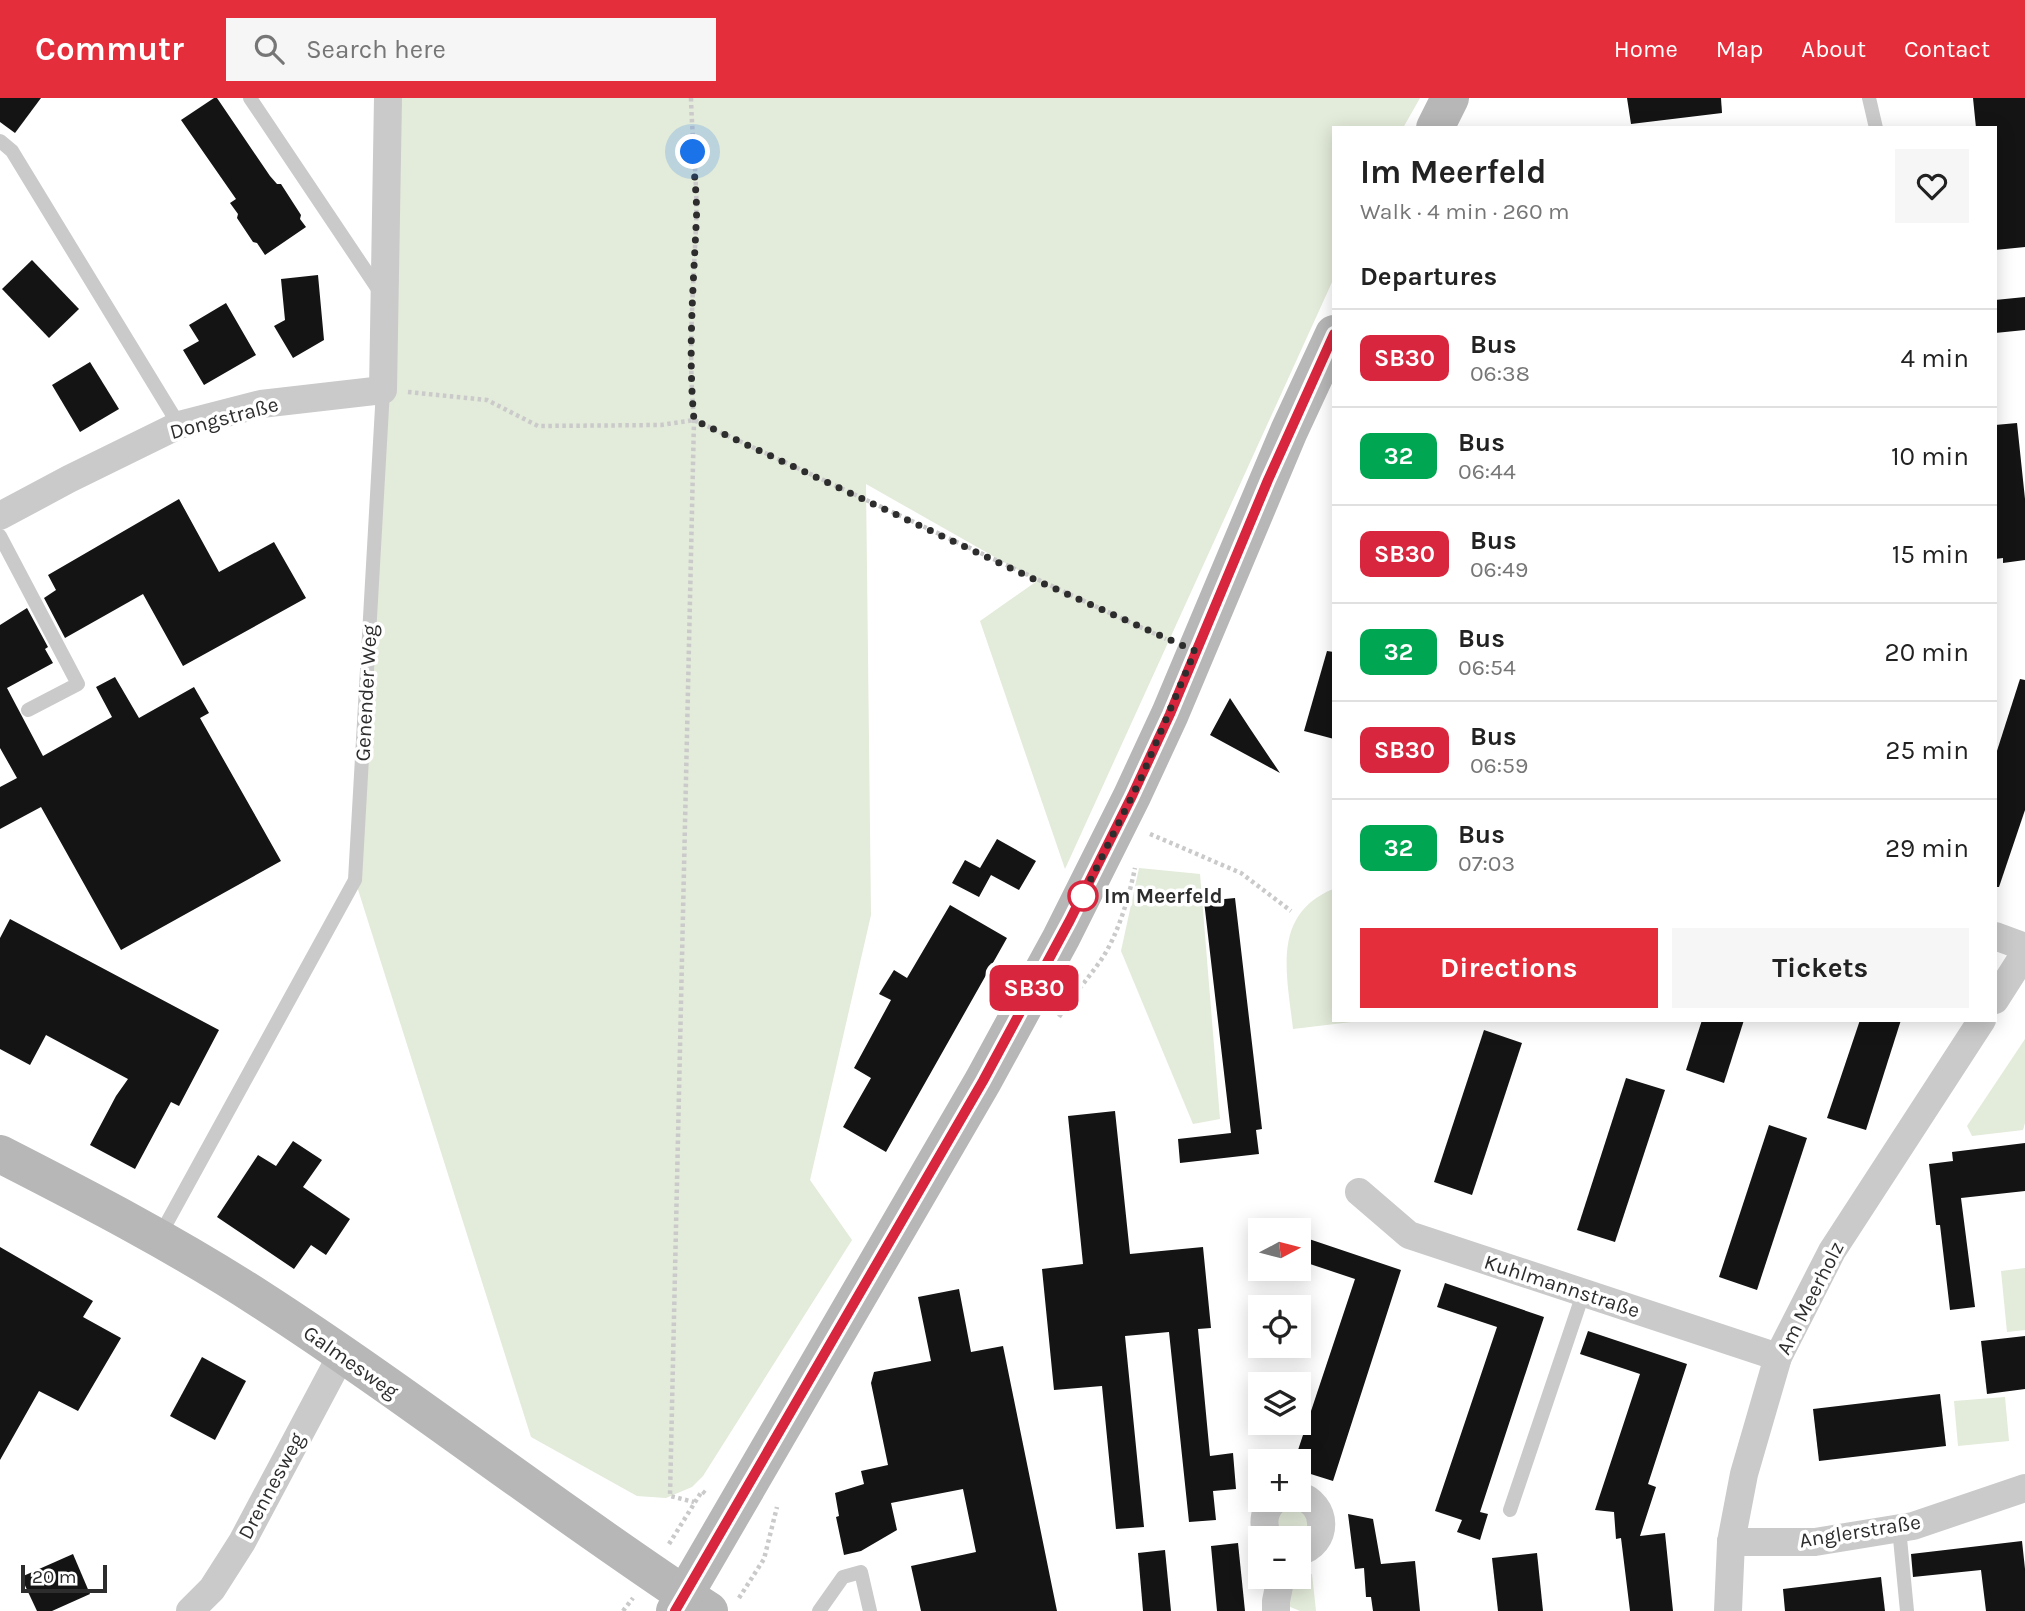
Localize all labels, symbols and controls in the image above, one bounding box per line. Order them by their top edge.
search box [226,18,716,81]
text: Commutr [35,30,184,68]
icon: search [250,30,288,68]
text: Search here [306,34,446,65]
text: Home [1614,35,1678,63]
text: Map [1716,35,1763,63]
text: About [1801,35,1866,63]
text: Contact [1904,35,1990,63]
your location [675,134,710,169]
button: heart [1895,149,1969,223]
text: Im Meerfeld [1360,153,1546,191]
text: Walk · 4 min · 260 m [1360,198,1570,225]
text: Departures [1360,261,1497,292]
text: Bus [1470,329,1517,360]
text: 4 min [1901,343,1969,374]
text: SB30 [1374,344,1435,372]
text: 06:38 [1470,360,1530,387]
street label: Dongstraße [167,392,281,444]
text: Bus [1458,427,1505,458]
text: 10 min [1891,441,1969,472]
text: 32 [1384,442,1413,470]
text: 06:44 [1458,458,1516,485]
text: Bus [1470,525,1517,556]
text: 15 min [1892,539,1969,570]
text: SB30 [1374,540,1435,568]
text: 06:49 [1470,556,1528,583]
text: Bus [1458,623,1505,654]
street label: Genender Weg [350,624,382,762]
text: 20 min [1885,637,1969,668]
text: 32 [1384,638,1413,666]
text: 06:54 [1458,654,1516,681]
text: Bus [1470,721,1517,752]
text: 25 min [1885,735,1969,766]
text: SB30 [1374,736,1435,764]
text: 06:59 [1470,752,1528,779]
text: Bus [1458,819,1505,850]
text: 29 min [1885,833,1969,864]
text: 32 [1384,834,1413,862]
text: 07:03 [1458,850,1515,877]
marker: Im Meerfeld [1068,881,1098,911]
place label: Im Meerfeld [1104,884,1223,908]
button: Directions [1360,928,1658,1008]
button: Tickets [1672,928,1969,1008]
line badge: SB30 [985,965,1083,1011]
text: SB30 [1004,974,1064,1002]
north arrow [1248,1218,1311,1281]
map controls [1248,1218,1311,1589]
street label: Am Meerholz [1771,1237,1849,1359]
street label: Kuhlmannstraße [1481,1250,1643,1322]
button: locate [1248,1295,1311,1358]
street label: Galmesweg [299,1321,403,1404]
button: layers [1248,1372,1311,1435]
street label: Drennesweg [233,1428,309,1543]
button: + [1248,1449,1311,1512]
street label: Anglerstraße [1798,1510,1922,1552]
button: − [1248,1526,1311,1589]
scale bar [21,1562,107,1594]
text: 20 m [32,1566,77,1588]

